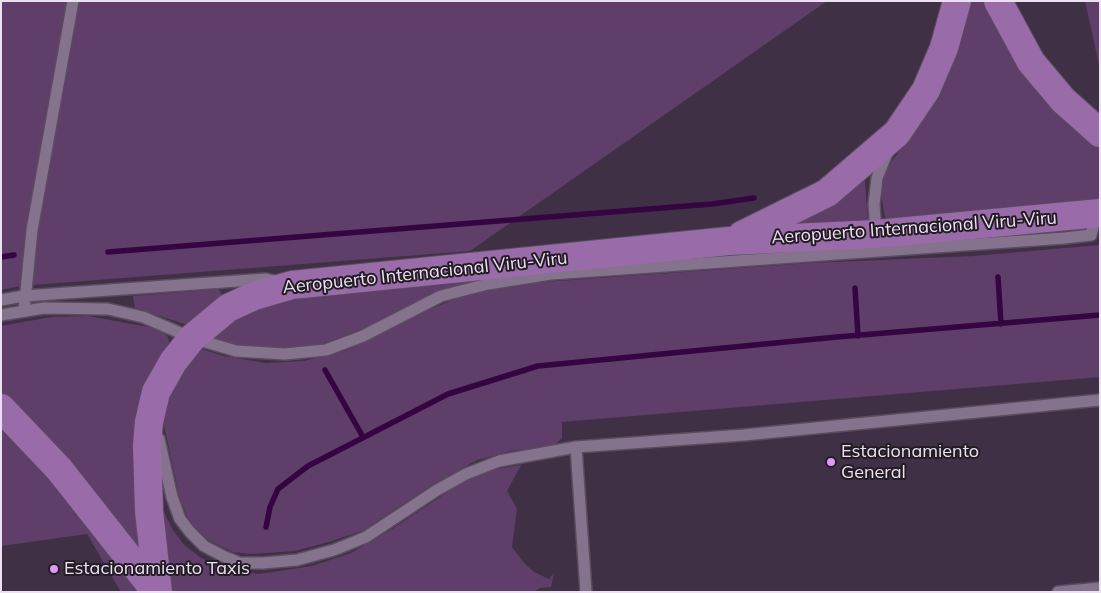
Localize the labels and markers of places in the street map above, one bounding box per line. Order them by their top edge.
place label: Estacionamiento General [841,441,979,484]
marker: Estacionamiento General [825,456,837,468]
place label: Estacionamiento Taxis [64,558,250,580]
marker: Estacionamiento Taxis [48,563,60,575]

